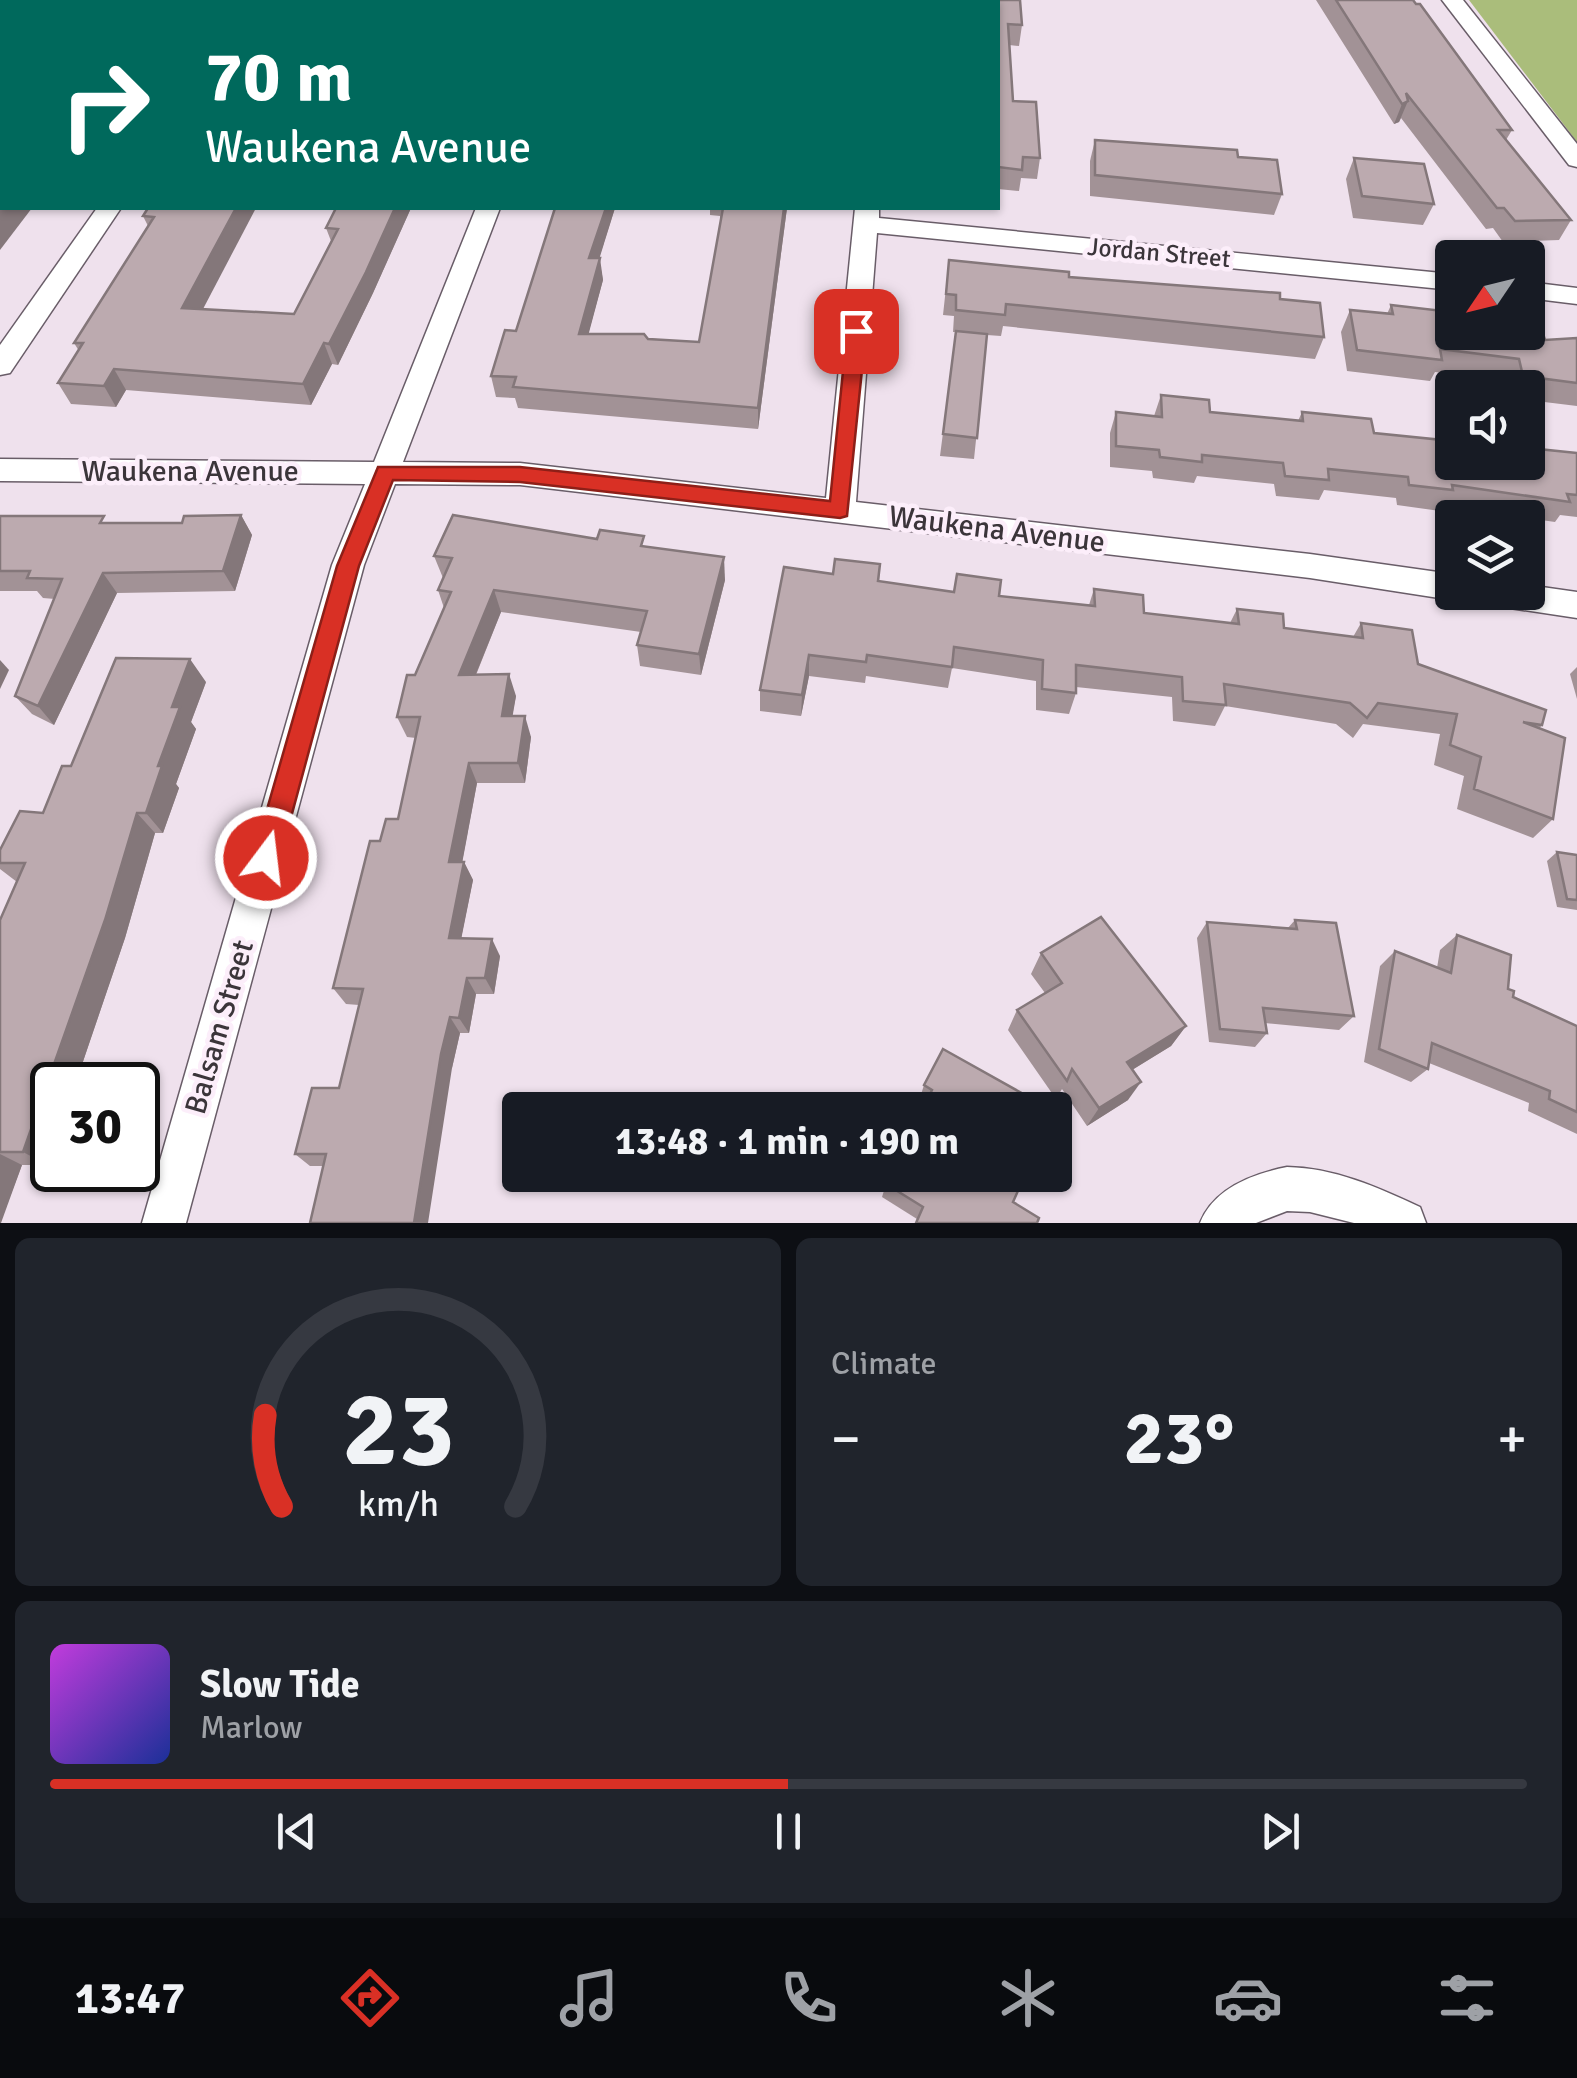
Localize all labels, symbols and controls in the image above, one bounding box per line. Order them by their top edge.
text: 70 m [205,34,353,120]
icon: right [40,40,170,170]
text: Waukena Avenue [205,120,531,175]
street label: Jordan Street [1086,231,1232,274]
north arrow [1435,240,1545,350]
map controls [1435,240,1545,610]
pin [814,289,899,374]
icon: arrive [829,304,884,359]
button: sound [1435,370,1545,480]
street label: Waukena Avenue [81,453,299,490]
street label: Waukena Avenue [887,498,1107,561]
button: layers [1435,500,1545,610]
position arrow [214,806,318,910]
street label: Balsam Street [177,936,262,1118]
speed limit sign: 30 [30,1062,160,1192]
text: 13:48 · 1 min · 190 m [615,1118,959,1165]
text: Climate [831,1344,937,1383]
text: 23 [342,1366,454,1494]
text: 23° [1124,1392,1235,1485]
text: − [831,1405,861,1473]
text: + [1497,1405,1527,1473]
text: km/h [358,1482,438,1526]
text: Slow Tide [200,1661,360,1708]
text: Marlow [200,1708,302,1747]
icon: previous [269,1804,324,1859]
icon: pause [761,1804,816,1859]
icon: next [1253,1804,1308,1859]
icon: directions [335,1963,405,2033]
icon: music [554,1963,624,2033]
icon: phone [774,1963,844,2033]
icon: climate [993,1963,1063,2033]
icon: car [1213,1963,1283,2033]
icon: filters [1432,1963,1502,2033]
text: 13:47 [75,1971,185,2026]

